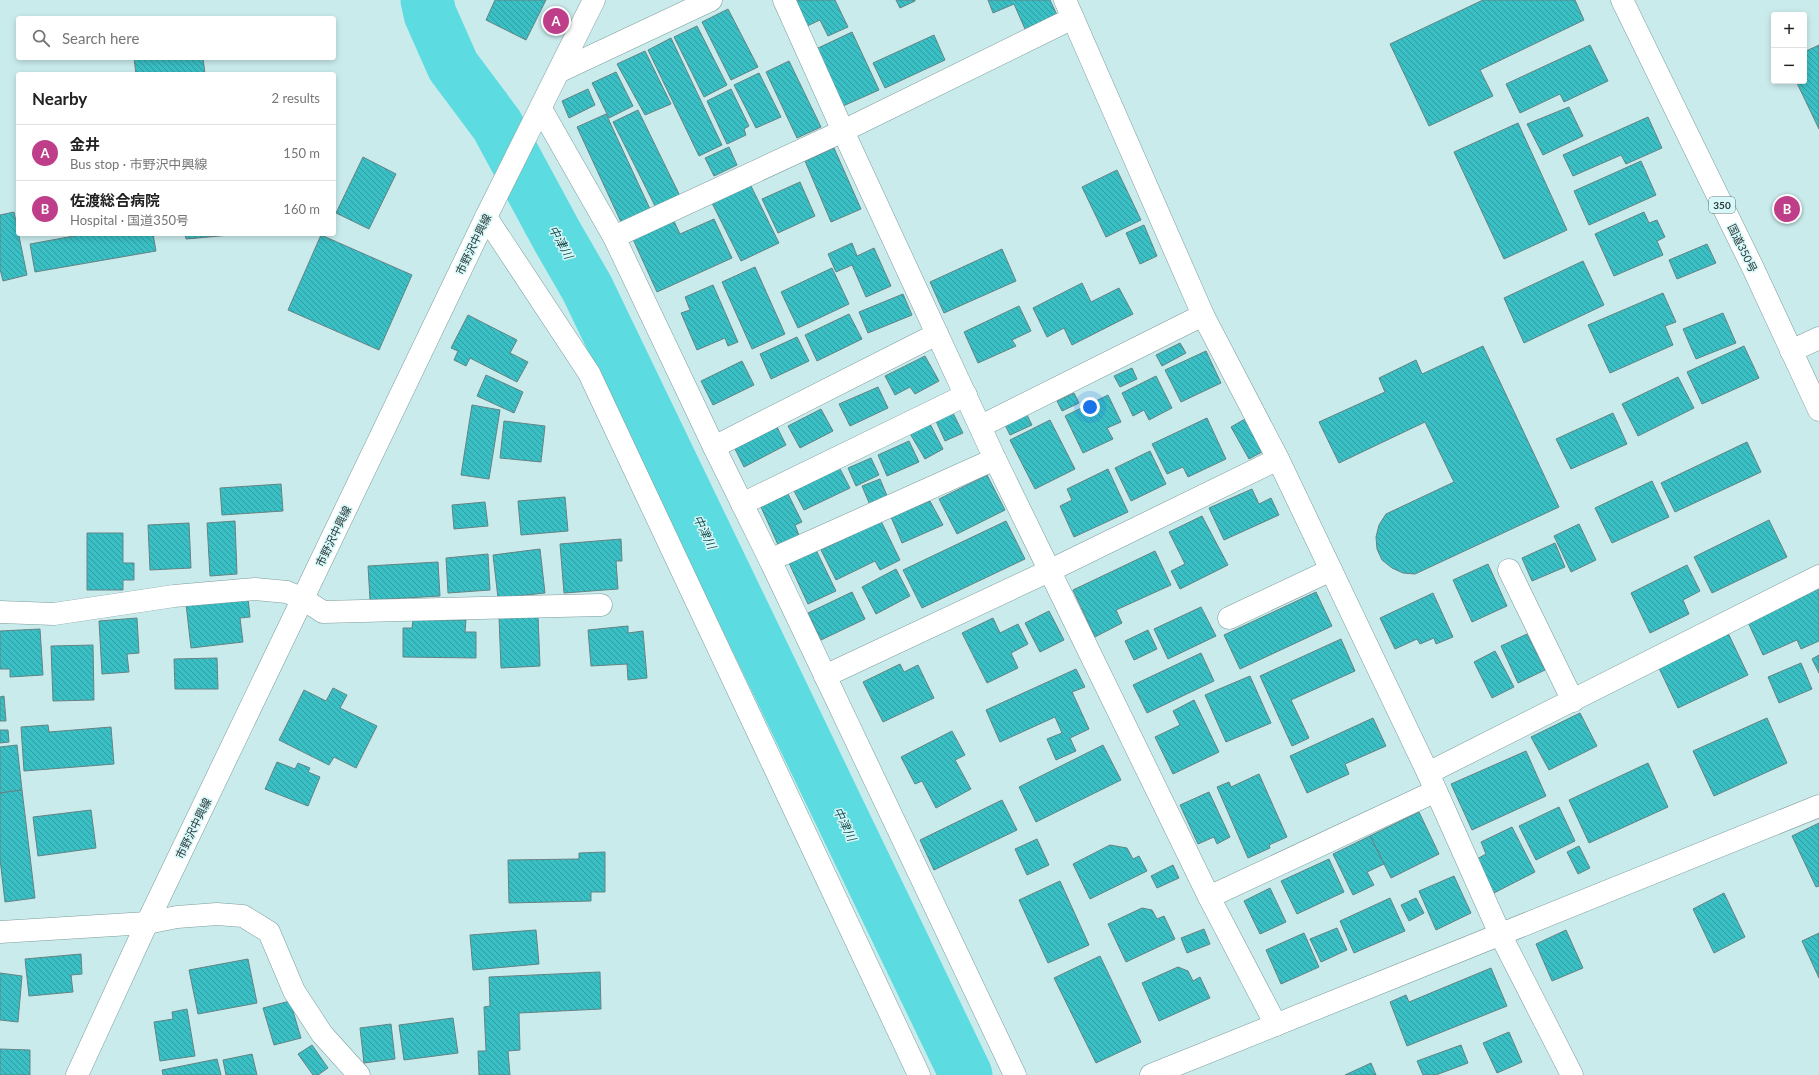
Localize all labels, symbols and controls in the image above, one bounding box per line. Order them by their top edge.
pin: A [543,6,569,36]
map controls [1771,12,1807,84]
button: + [1771,12,1807,48]
search box [16,16,336,60]
icon: search [30,27,52,49]
text: Search here [62,29,139,47]
button: − [1771,48,1807,84]
text: Nearby [32,88,87,109]
text: 2 results [272,90,320,106]
text: 金井 [70,135,100,153]
text: A [40,145,50,161]
text: 150 m [283,145,320,161]
text: Bus stop · 市野沢中興線 [70,156,207,172]
text: 佐渡総合病院 [70,191,160,209]
pin: B [1774,194,1800,224]
road number: 350 [1709,197,1735,213]
text: B [41,201,49,217]
text: 160 m [283,201,320,217]
street label: 市野沢中興線 [453,211,493,277]
text: Hospital · 国道350号 [70,212,189,228]
street label: 国道350号 [1726,222,1760,274]
water label: 中津川 [546,223,577,263]
your location [1080,397,1100,417]
street label: 市野沢中興線 [313,503,353,569]
water label: 中津川 [690,513,721,553]
street label: 市野沢中興線 [173,795,213,861]
water label: 中津川 [830,805,861,845]

